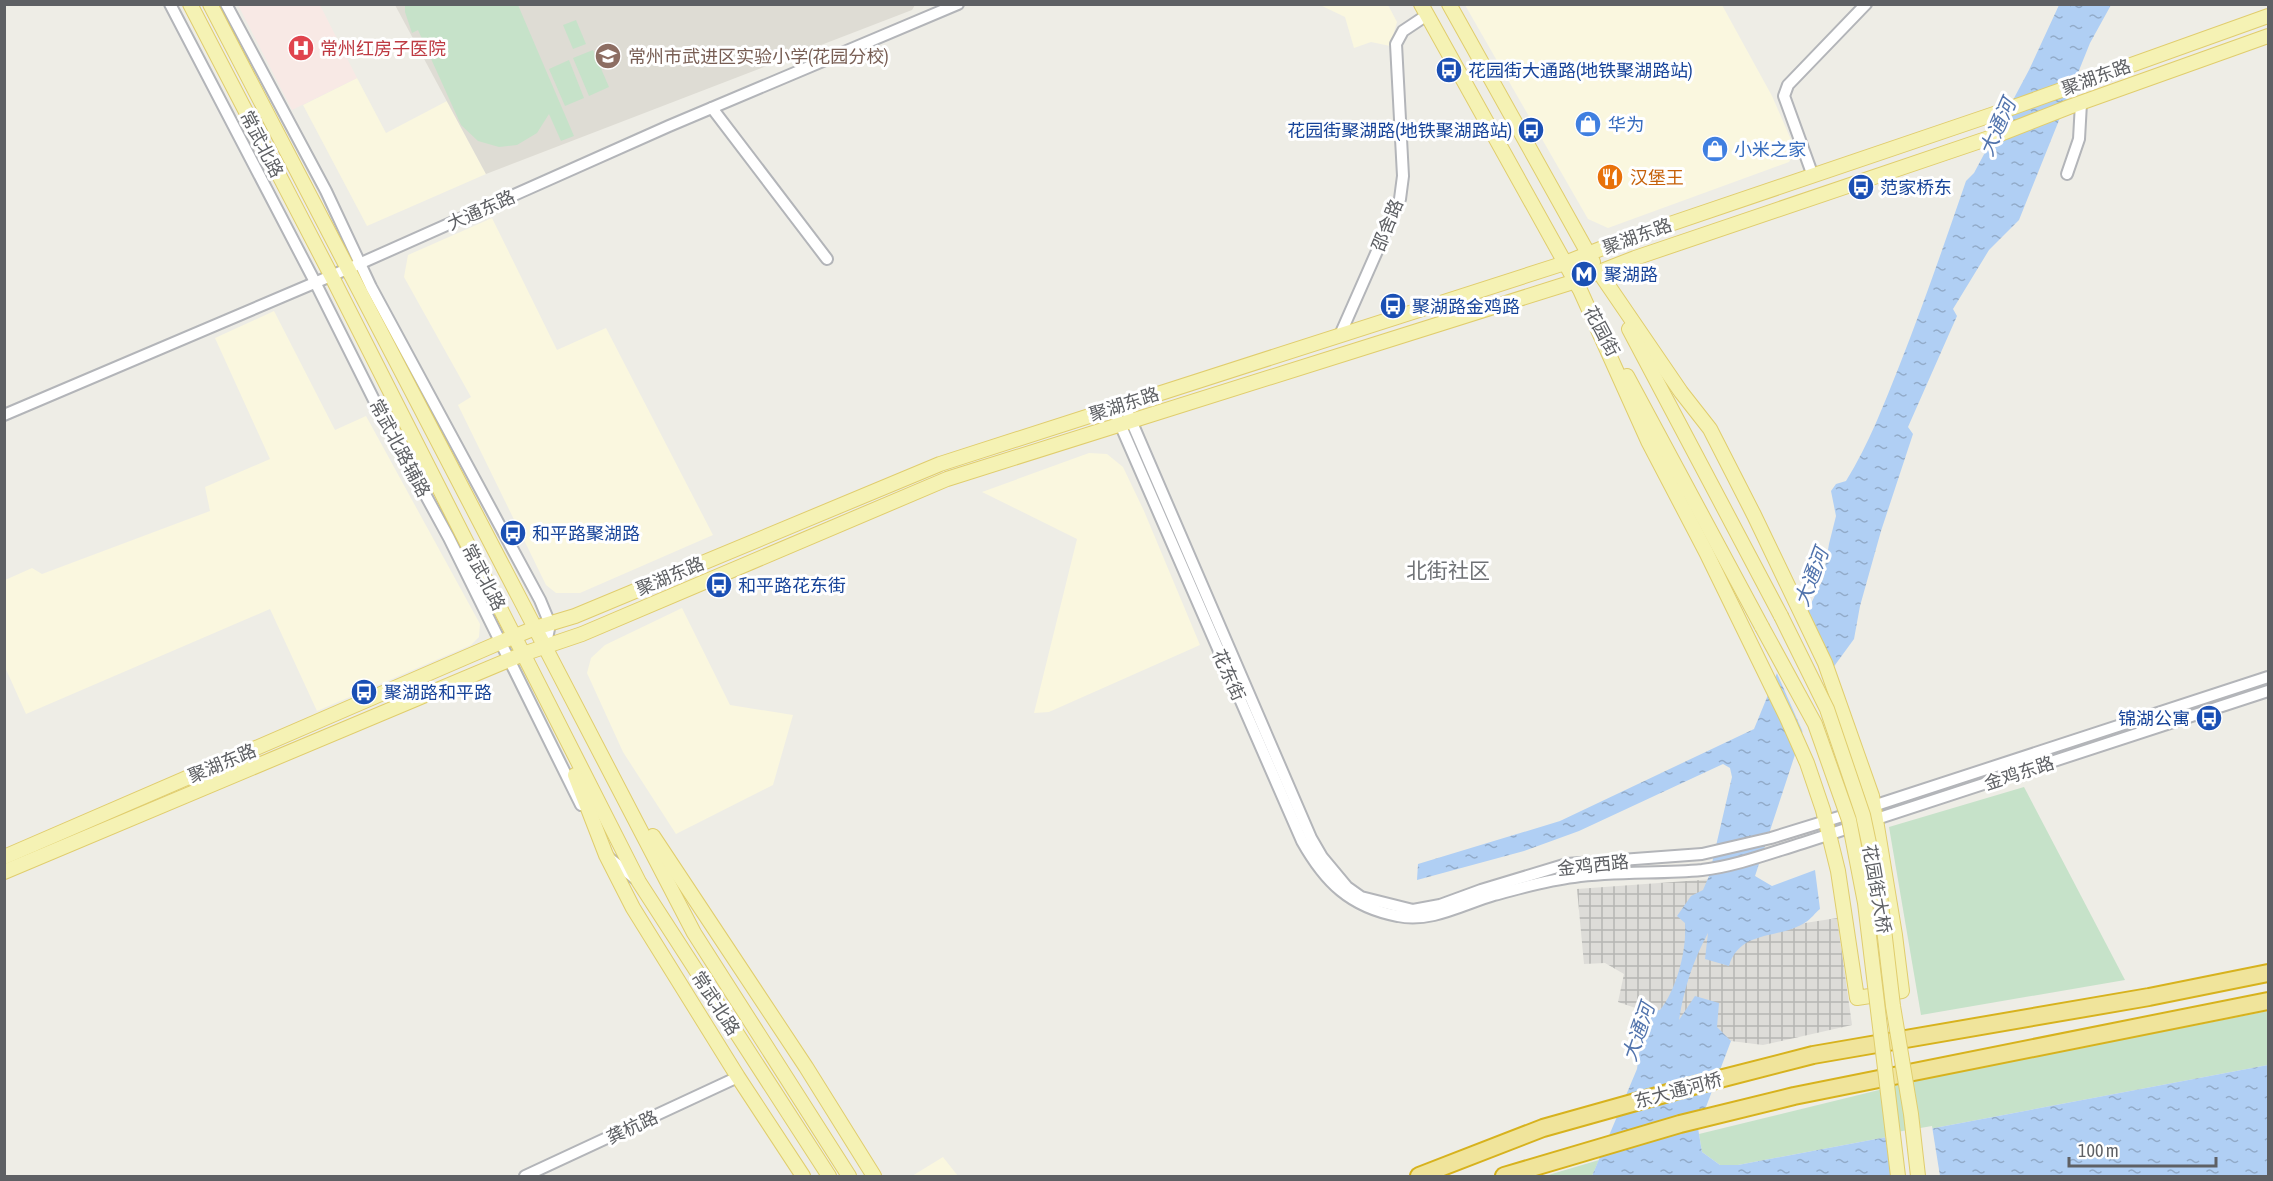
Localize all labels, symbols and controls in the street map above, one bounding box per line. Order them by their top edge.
hospital icon: 常州红房子医院 [286,33,316,63]
place label: 常州红房子医院 [320,38,446,59]
school or university icon: 常州市武进区实验小学(花园分校) [593,41,623,71]
place label: 常州市武进区实验小学(花园分校) [628,46,889,67]
bus stop icon: 花园街大通路(地铁聚湖路站) [1434,55,1464,85]
street label: 聚湖东路 [2059,55,2133,99]
place label: 花园街大通路(地铁聚湖路站) [1468,60,1693,81]
water label: 大通河 [1974,91,2021,159]
street label: 常武北路 [236,107,288,181]
shop icon: 华为 [1573,109,1603,139]
place label: 华为 [1608,114,1644,135]
bus stop icon: 花园街聚湖路(地铁聚湖路站) [1516,115,1546,145]
place label: 花园街聚湖路(地铁聚湖路站) [1287,120,1512,141]
shop icon: 小米之家 [1700,134,1730,164]
place label: 小米之家 [1734,139,1806,160]
restaurant icon: 汉堡王 [1595,162,1625,192]
place label: 汉堡王 [1630,167,1684,188]
bus stop icon: 范家桥东 [1846,172,1876,202]
place label: 范家桥东 [1880,177,1952,198]
street label: 大通东路 [444,186,518,234]
street label: 邵舍路 [1367,196,1407,254]
street label: 聚湖东路 [1600,214,1674,258]
metro station icon: 聚湖路 [1569,259,1599,289]
place label: 聚湖路 [1604,264,1658,285]
bus stop icon: 聚湖路金鸡路 [1378,291,1408,321]
place label: 聚湖路金鸡路 [1412,296,1520,317]
street label: 花园街 [1580,302,1624,360]
street label: 聚湖东路 [1087,383,1161,425]
street label: 常武北路辅路 [365,395,435,501]
bus stop icon: 和平路聚湖路 [498,518,528,548]
place label: 和平路聚湖路 [532,523,640,544]
street label: 常武北路 [458,540,510,614]
water label: 大通河 [1790,541,1834,609]
street label: 聚湖东路 [633,552,707,600]
district label: 北街社区 [1406,558,1490,582]
bus stop icon: 和平路花东街 [704,570,734,600]
place label: 和平路花东街 [738,575,846,596]
street label: 花东街 [1208,646,1250,704]
bus stop icon: 聚湖路和平路 [349,677,379,707]
place label: 聚湖路和平路 [384,682,492,703]
bus stop icon: 锦湖公寓 [2194,703,2224,733]
place label: 锦湖公寓 [2118,708,2190,729]
street label: 聚湖东路 [185,739,259,787]
street label: 金鸡东路 [1982,752,2056,794]
street label: 花园街大桥 [1859,843,1895,935]
street label: 金鸡西路 [1556,851,1630,879]
street label: 常武北路 [688,967,744,1039]
water label: 大通河 [1617,996,1660,1064]
street label: 东大通河桥 [1632,1068,1724,1112]
street label: 龚杭路 [603,1106,661,1148]
scale bar [2069,1130,2216,1168]
text: 100 m [2078,1140,2119,1161]

